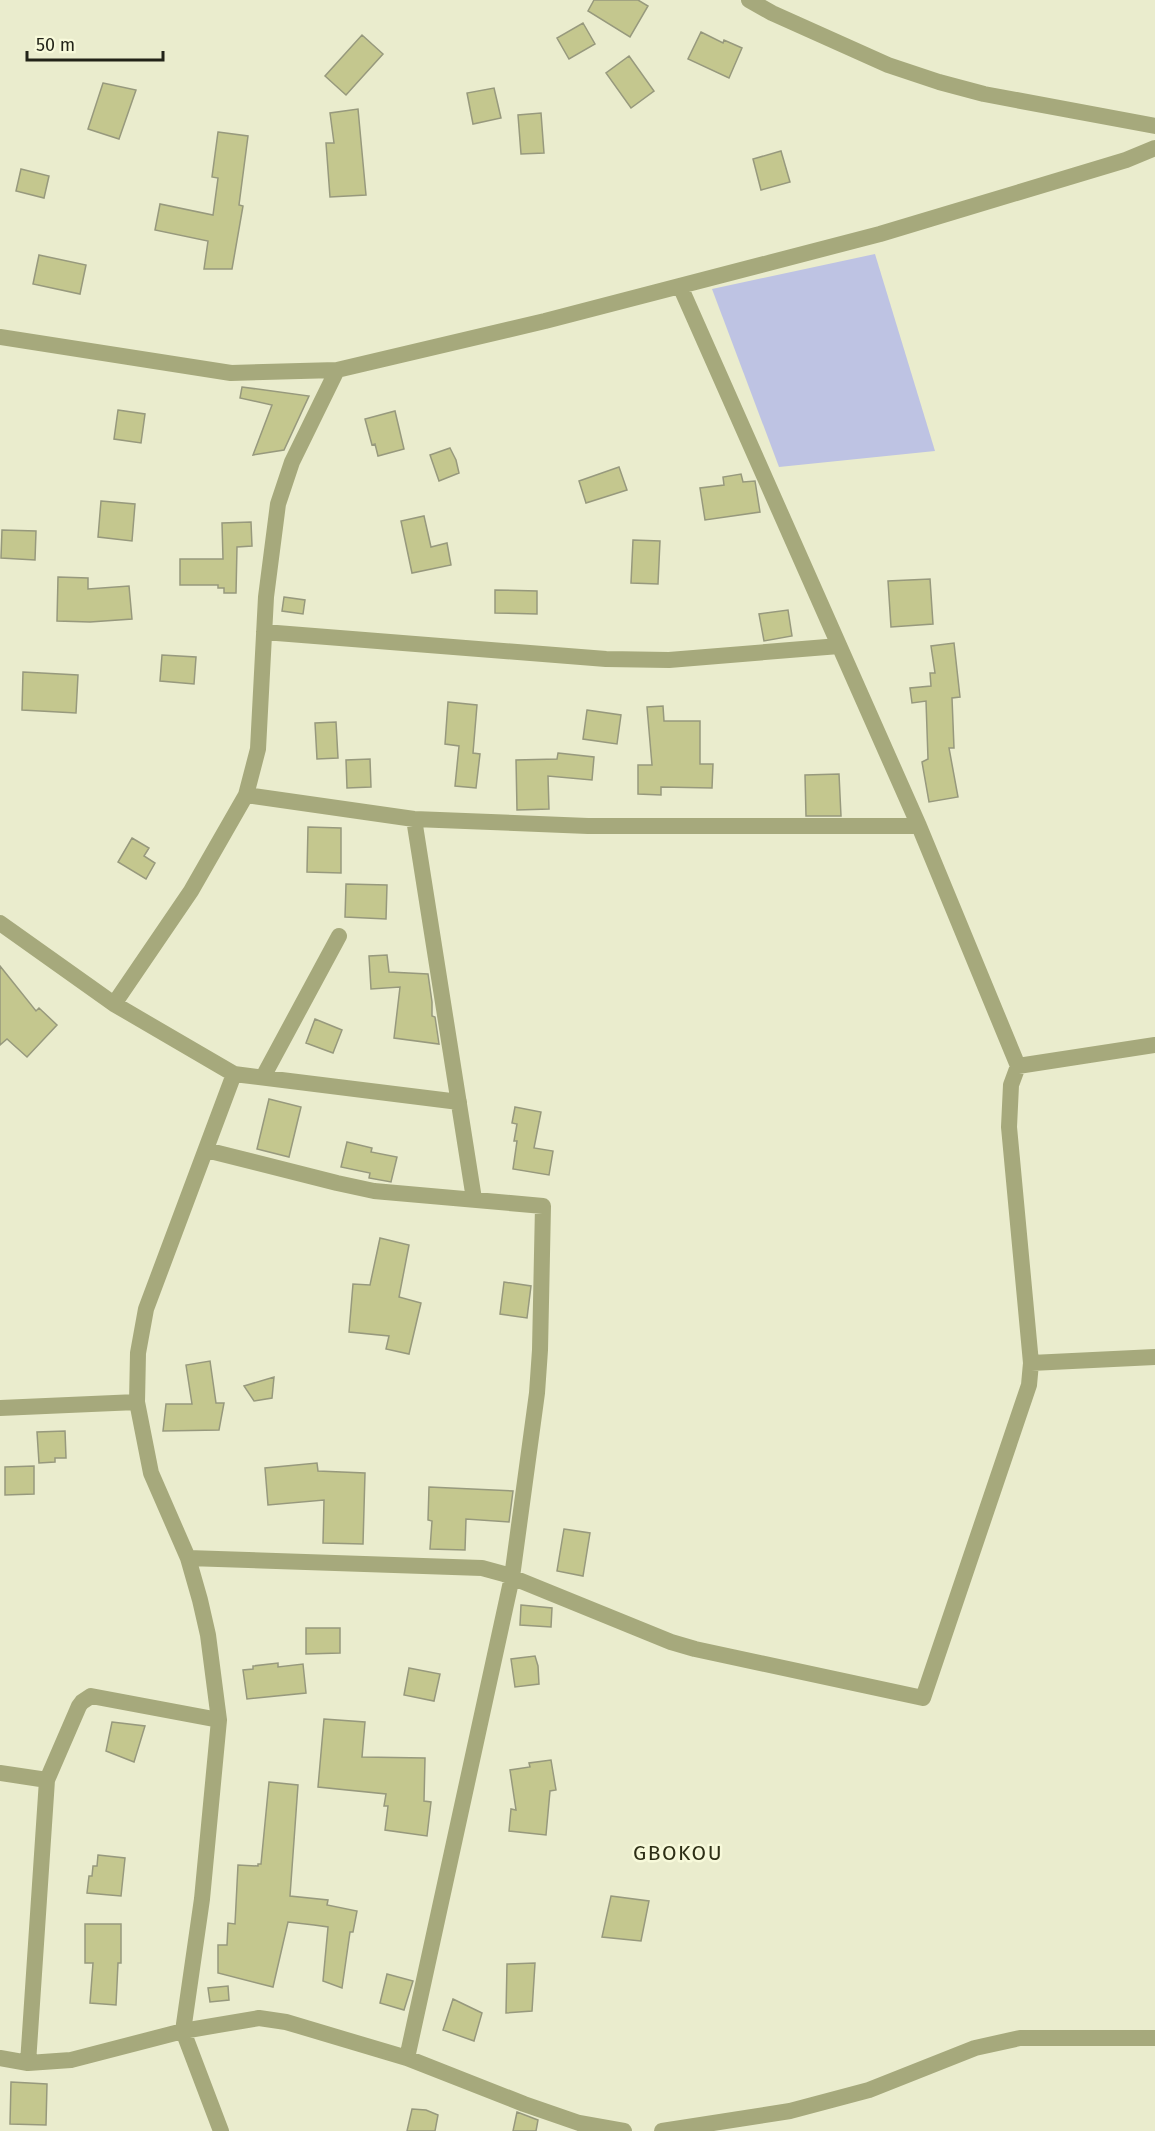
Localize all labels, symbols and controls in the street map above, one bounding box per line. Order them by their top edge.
scale bar [27,24,164,62]
text: 50 m [36,34,75,56]
district label: GBOKOU [633,1840,723,1866]

